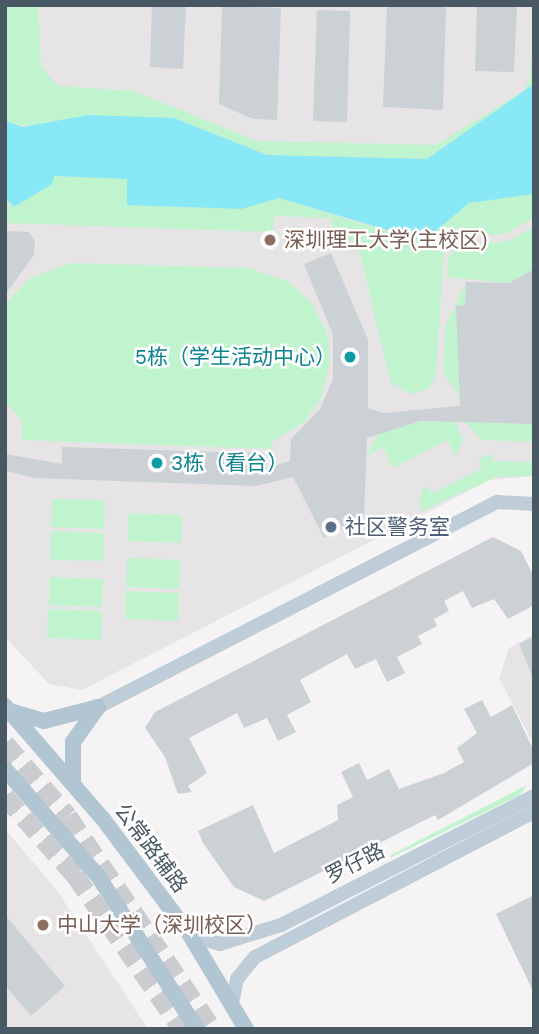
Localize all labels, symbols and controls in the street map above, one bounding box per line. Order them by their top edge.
place label: 深圳理工大学(主校区) [284,227,488,253]
marker: 深圳理工大学(主校区) [262,232,278,248]
place label: 5栋（学生活动中心） [135,344,336,370]
marker: 5栋（学生活动中心） [342,349,358,365]
place label: 3栋（看台） [171,450,288,476]
marker: 3栋（看台） [149,455,165,471]
place label: 社区警务室 [345,514,450,540]
marker: 社区警务室 [323,519,339,535]
street label: 公常路辅路 [109,798,193,898]
street label: 罗仔路 [321,837,389,889]
place label: 中山大学（深圳校区） [57,912,267,938]
marker: 中山大学（深圳校区） [35,917,51,933]

